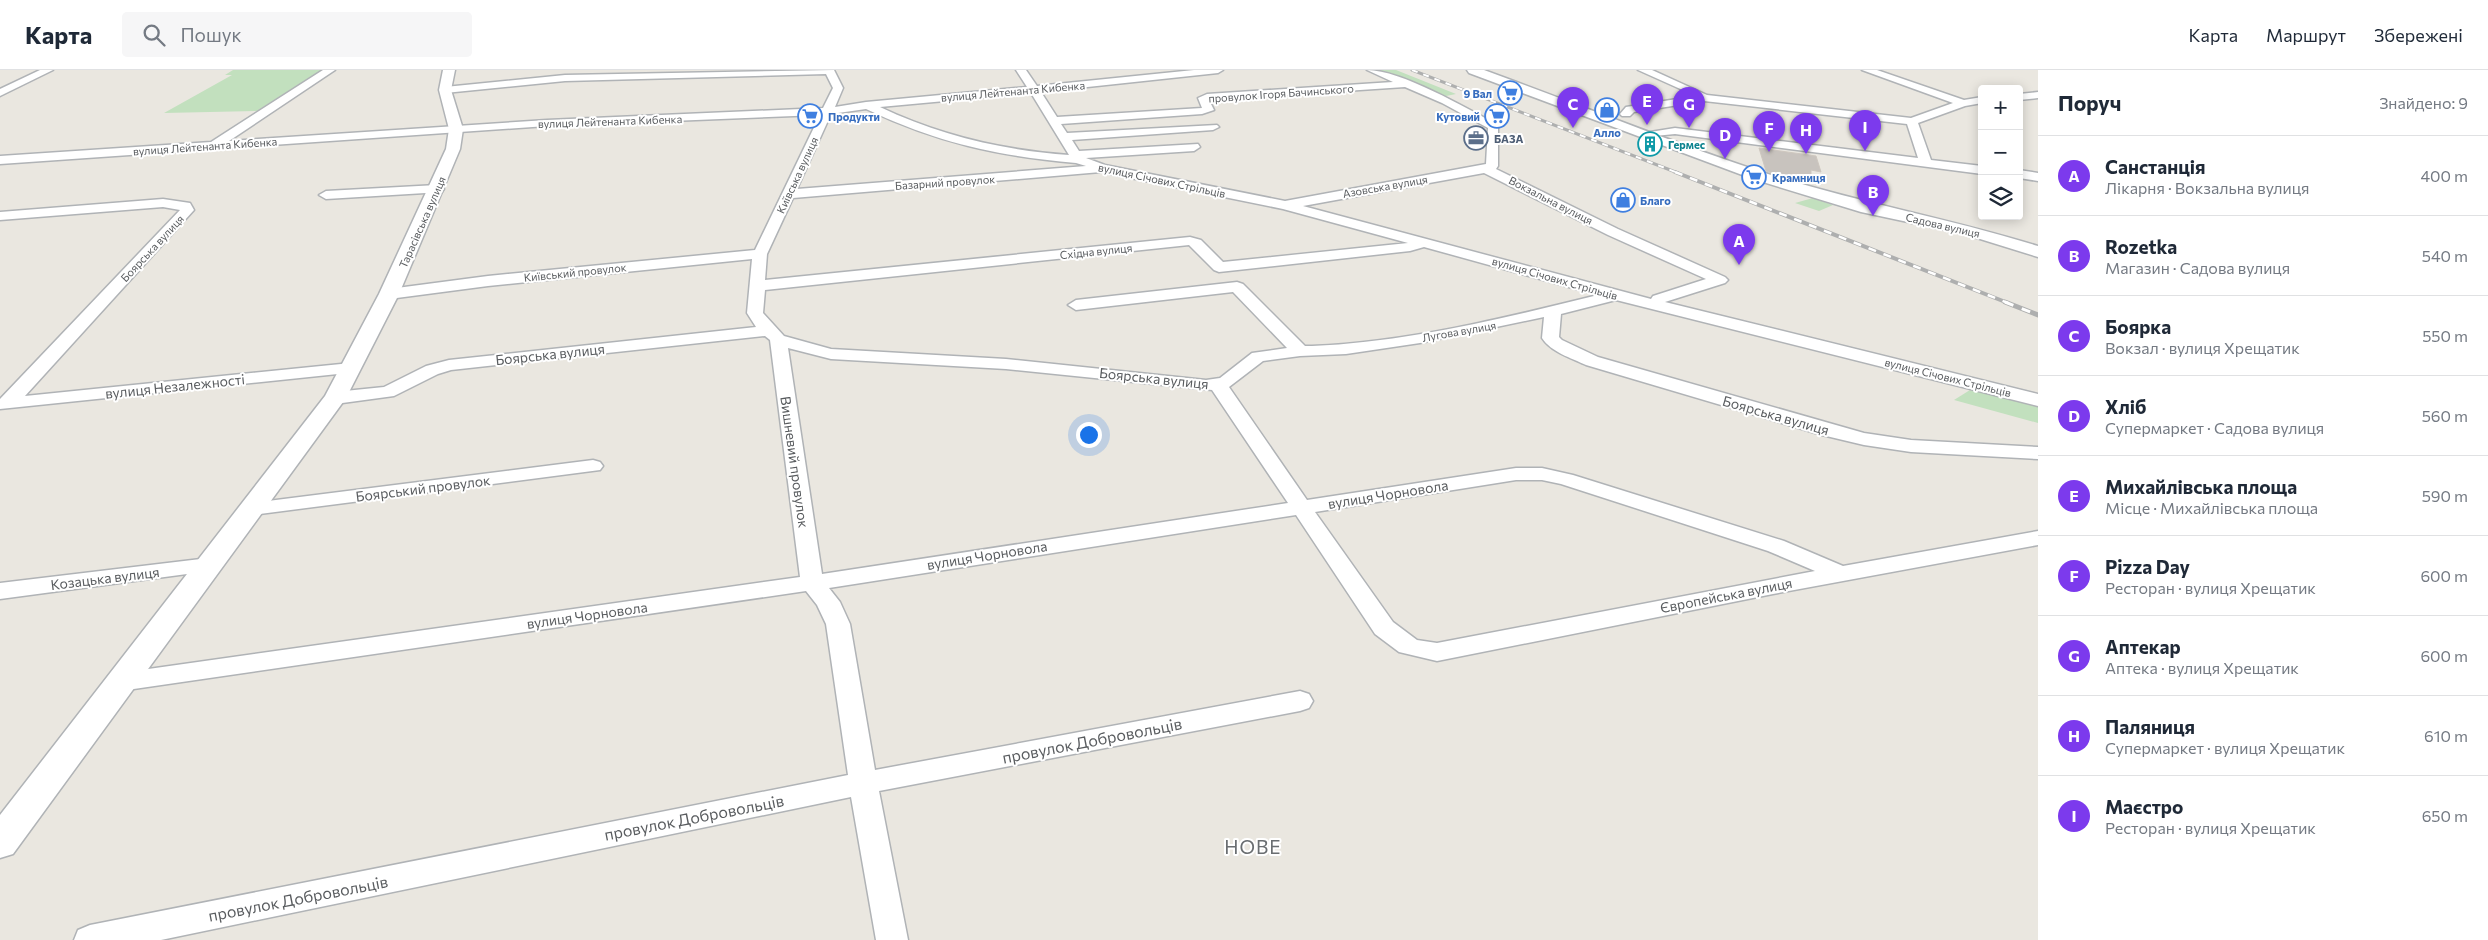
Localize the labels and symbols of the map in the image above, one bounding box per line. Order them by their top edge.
street label: вулиця Лейтенанта Кибенка [940,78,1086,104]
supermarket icon: 9 Вал [1497,80,1523,106]
street label: провулок Ігоря Бачинського [1208,81,1355,105]
pin: E [1631,84,1663,125]
place label: 9 Вал [1464,87,1492,100]
pin: C [1557,87,1589,128]
pin: G [1673,87,1705,128]
shop icon: Алло [1594,97,1620,123]
supermarket icon: Продукти [797,103,823,129]
supermarket icon: Кутовий [1484,103,1510,129]
place label: Продукти [828,110,880,123]
place label: Кутовий [1436,110,1480,123]
pin: I [1849,110,1881,151]
pin: F [1753,111,1785,152]
street label: вулиця Лейтенанта Кибенка [538,112,682,130]
pin: H [1790,113,1822,154]
pin: D [1709,118,1741,159]
office icon: БАЗА [1463,125,1489,151]
place label: Алло [1593,126,1621,139]
building icon: Гермес [1637,131,1663,157]
place label: БАЗА [1494,132,1523,145]
street label: вулиця Лейтенанта Кибенка [132,134,278,158]
street label: Київська вулиця [774,135,820,215]
place label: Гермес [1668,138,1705,151]
street label: вулиця Січових Стрільців [1097,160,1227,200]
supermarket icon: Крамниця [1741,164,1767,190]
place label: Крамниця [1772,171,1826,184]
street label: Базарний провулок [895,172,996,192]
street label: Азовська вулиця [1341,172,1429,200]
street label: Вокзальна вулиця [1507,173,1595,227]
street label: Тарасівська вулиця [396,174,448,270]
pin: B [1857,175,1889,216]
shop icon: Благо [1610,187,1636,213]
place label: Благо [1640,194,1671,207]
street label: Садова вулиця [1905,210,1981,240]
street label: Боярська вулиця [118,212,186,284]
pin: A [1723,224,1755,265]
street label: Східна вулиця [1059,241,1133,261]
street label: вулиця Січових Стрільців [1491,254,1619,302]
street label: Київський провулок [523,260,627,284]
street label: Лугова вулиця [1421,318,1497,344]
street label: Боярська вулиця [494,340,606,368]
street label: вулиця Січових Стрільців [1883,355,2013,399]
street label: Боярська вулиця [1098,364,1210,392]
street label: вулиця Незалежності [104,370,246,402]
street label: Боярська вулиця [1721,392,1831,438]
street label: Вишневий провулок [777,395,813,529]
your location [1076,422,1102,448]
street label: Боярський провулок [355,471,492,505]
street label: вулиця Чорновола [1326,476,1450,512]
street label: вулиця Чорновола [925,537,1049,573]
street label: Козацька вулиця [49,563,161,593]
street label: Європейська вулиця [1658,574,1794,616]
street label: вулиця Чорновола [525,598,649,632]
street label: провулок Добровольців [1001,713,1183,767]
street label: провулок Добровольців [603,790,785,844]
district label: НОВЕ [1224,835,1282,858]
street label: провулок Добровольців [207,871,389,925]

